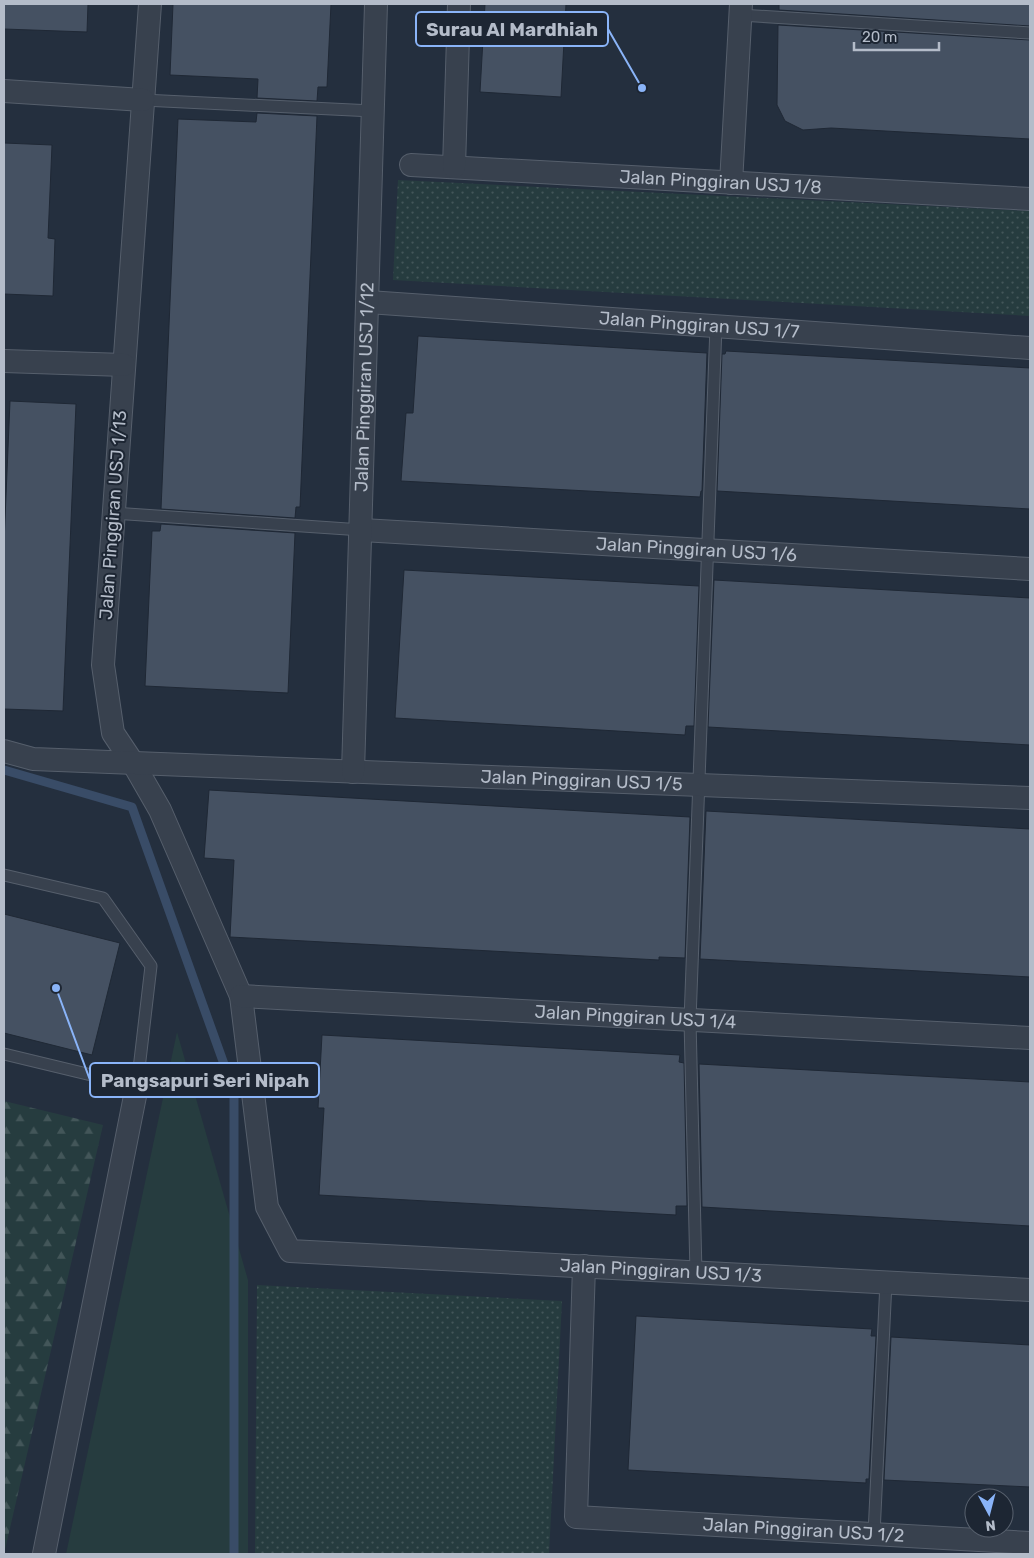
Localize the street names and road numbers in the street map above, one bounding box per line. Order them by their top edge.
street label: Jalan Pinggiran USJ 1/8 [619,165,822,199]
street label: Jalan Pinggiran USJ 1/12 [350,282,379,492]
street label: Jalan Pinggiran USJ 1/7 [598,307,800,343]
street label: Jalan Pinggiran USJ 1/13 [95,409,131,621]
street label: Jalan Pinggiran USJ 1/6 [595,533,798,566]
street label: Jalan Pinggiran USJ 1/5 [480,766,683,795]
street label: Jalan Pinggiran USJ 1/4 [534,1001,737,1033]
street label: Jalan Pinggiran USJ 1/3 [559,1254,762,1287]
street label: Jalan Pinggiran USJ 1/2 [702,1513,905,1547]

